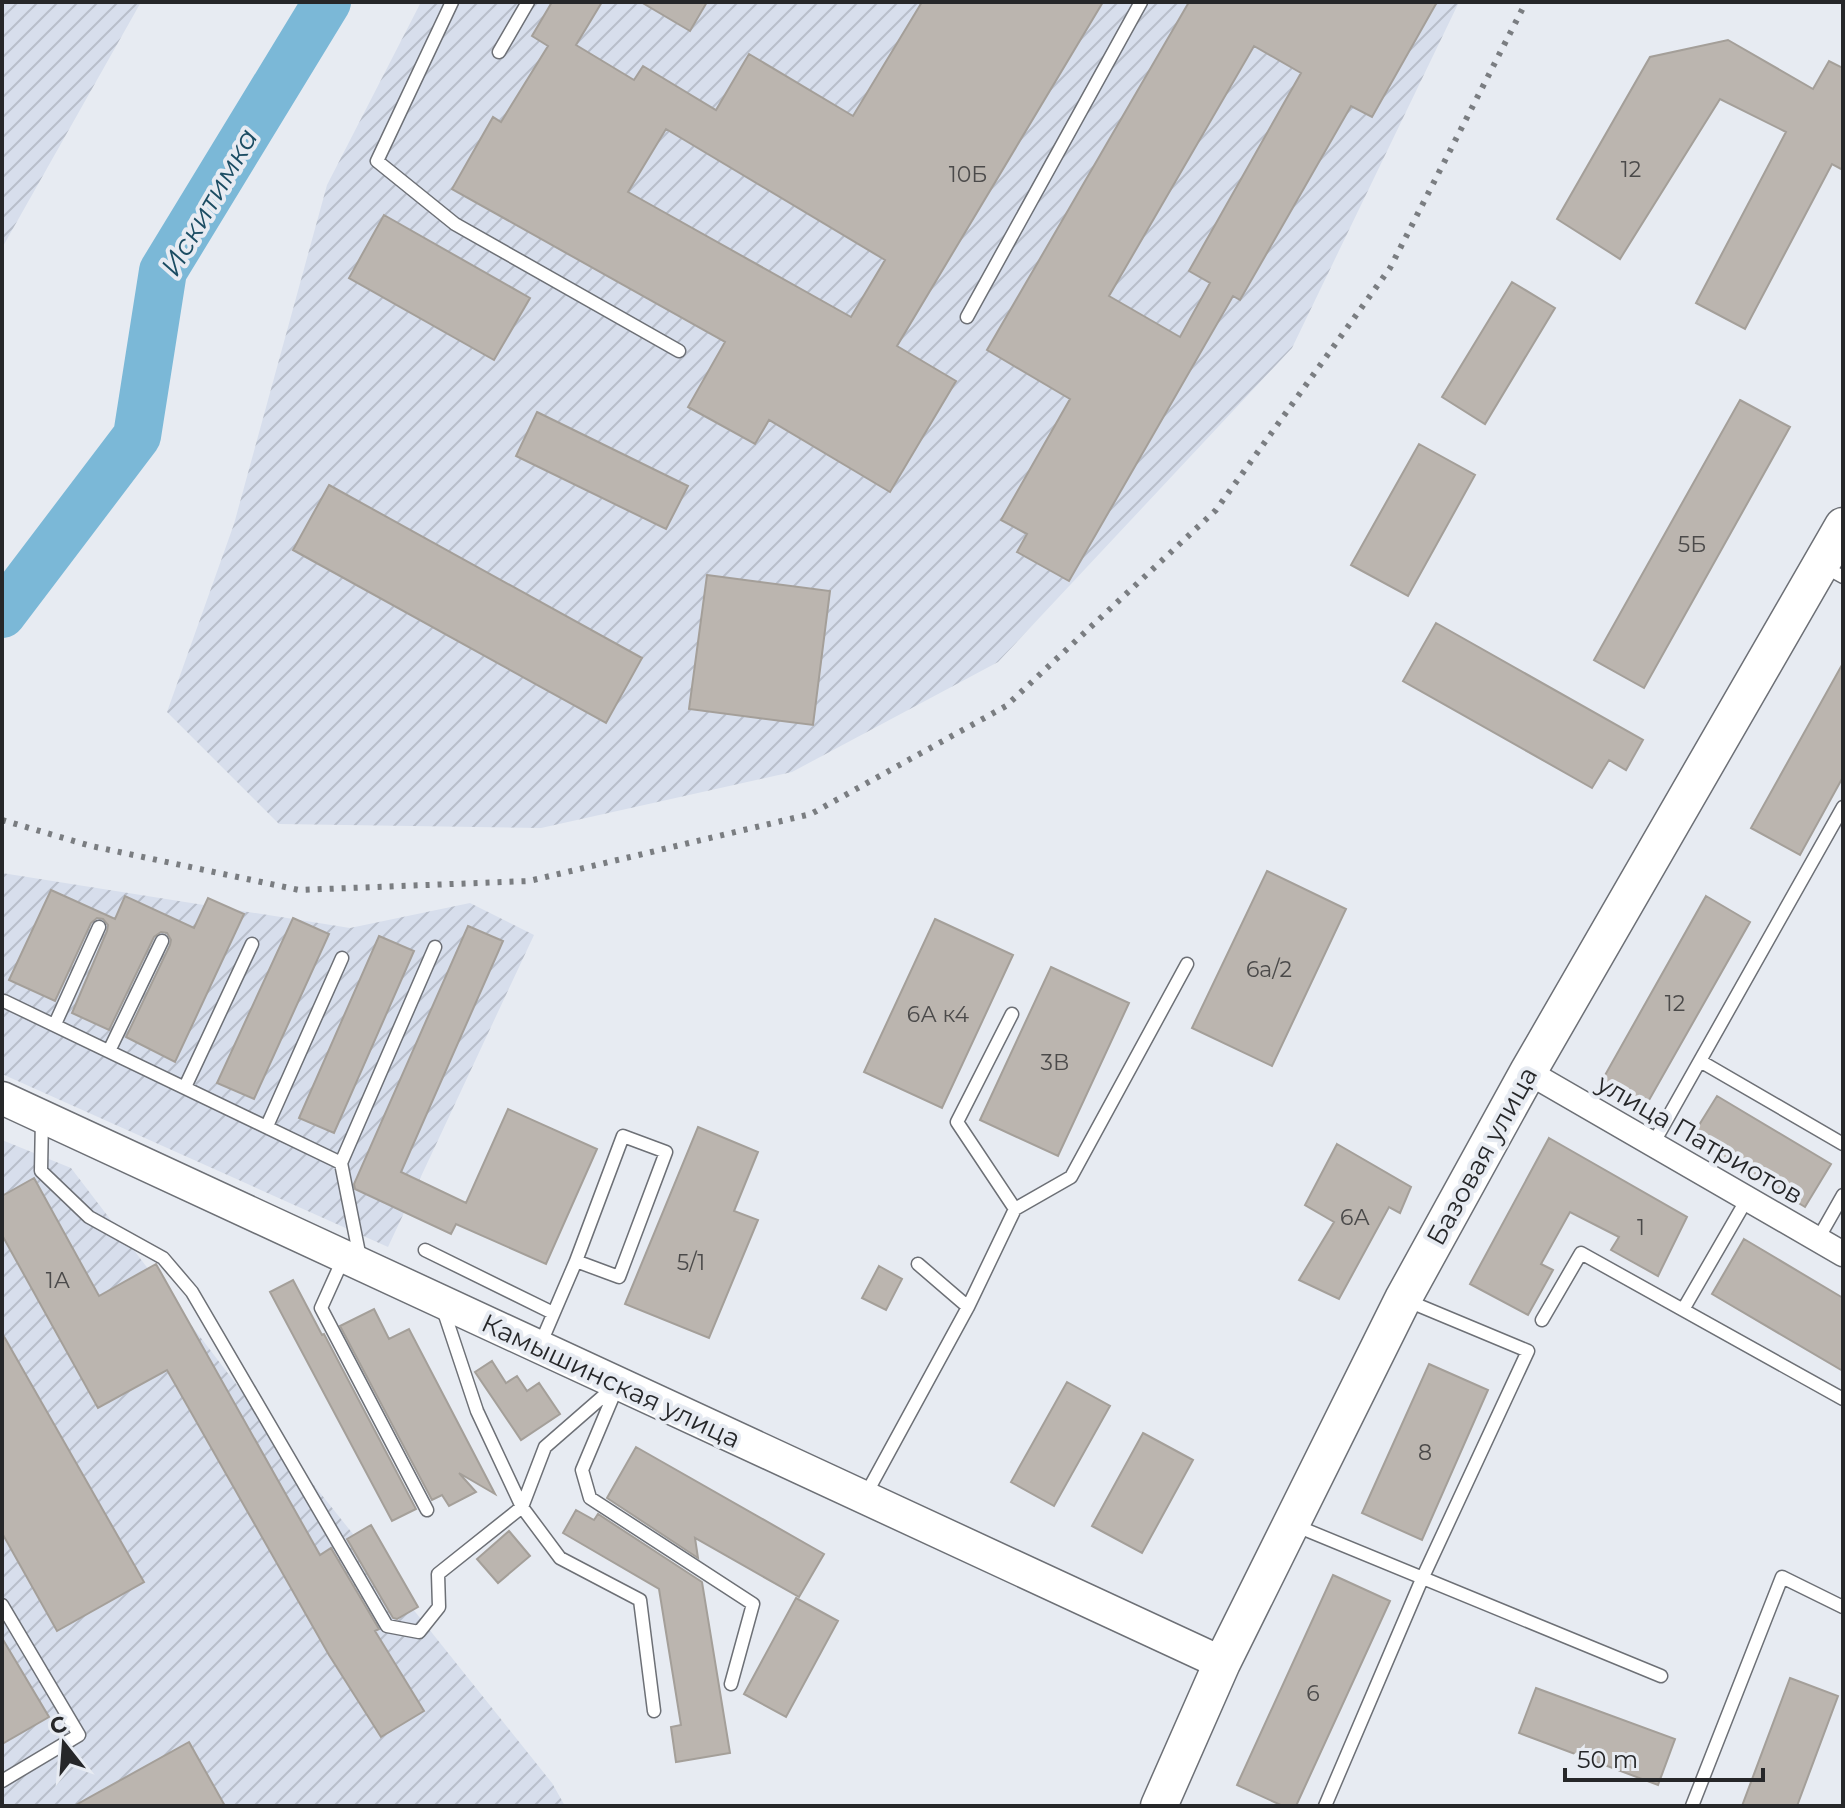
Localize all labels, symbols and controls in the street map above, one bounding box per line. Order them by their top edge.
water label: Искитимка [153,122,265,282]
house number: 12 [1621,156,1641,183]
house number: 10Б [949,161,987,188]
house number: 5Б [1678,531,1706,558]
house number: 6а/2 [1246,956,1292,983]
house number: 12 [1665,990,1685,1017]
house number: 6А к4 [907,1001,970,1028]
house number: 3В [1041,1049,1069,1076]
street label: Базовая улица [1420,1061,1544,1251]
street label: улица Патриотов [1590,1066,1809,1211]
house number: 6А [1340,1204,1371,1231]
house number: 1 [1637,1214,1645,1241]
house number: 5/1 [677,1249,705,1276]
house number: 1А [46,1267,71,1294]
street label: Камышинская улица [476,1307,746,1455]
house number: 8 [1418,1439,1432,1466]
house number: 6 [1306,1680,1320,1707]
north arrow [24,1704,104,1784]
text: С [47,1710,70,1741]
scale bar [1565,1732,1763,1782]
text: 50 m [1577,1745,1638,1774]

